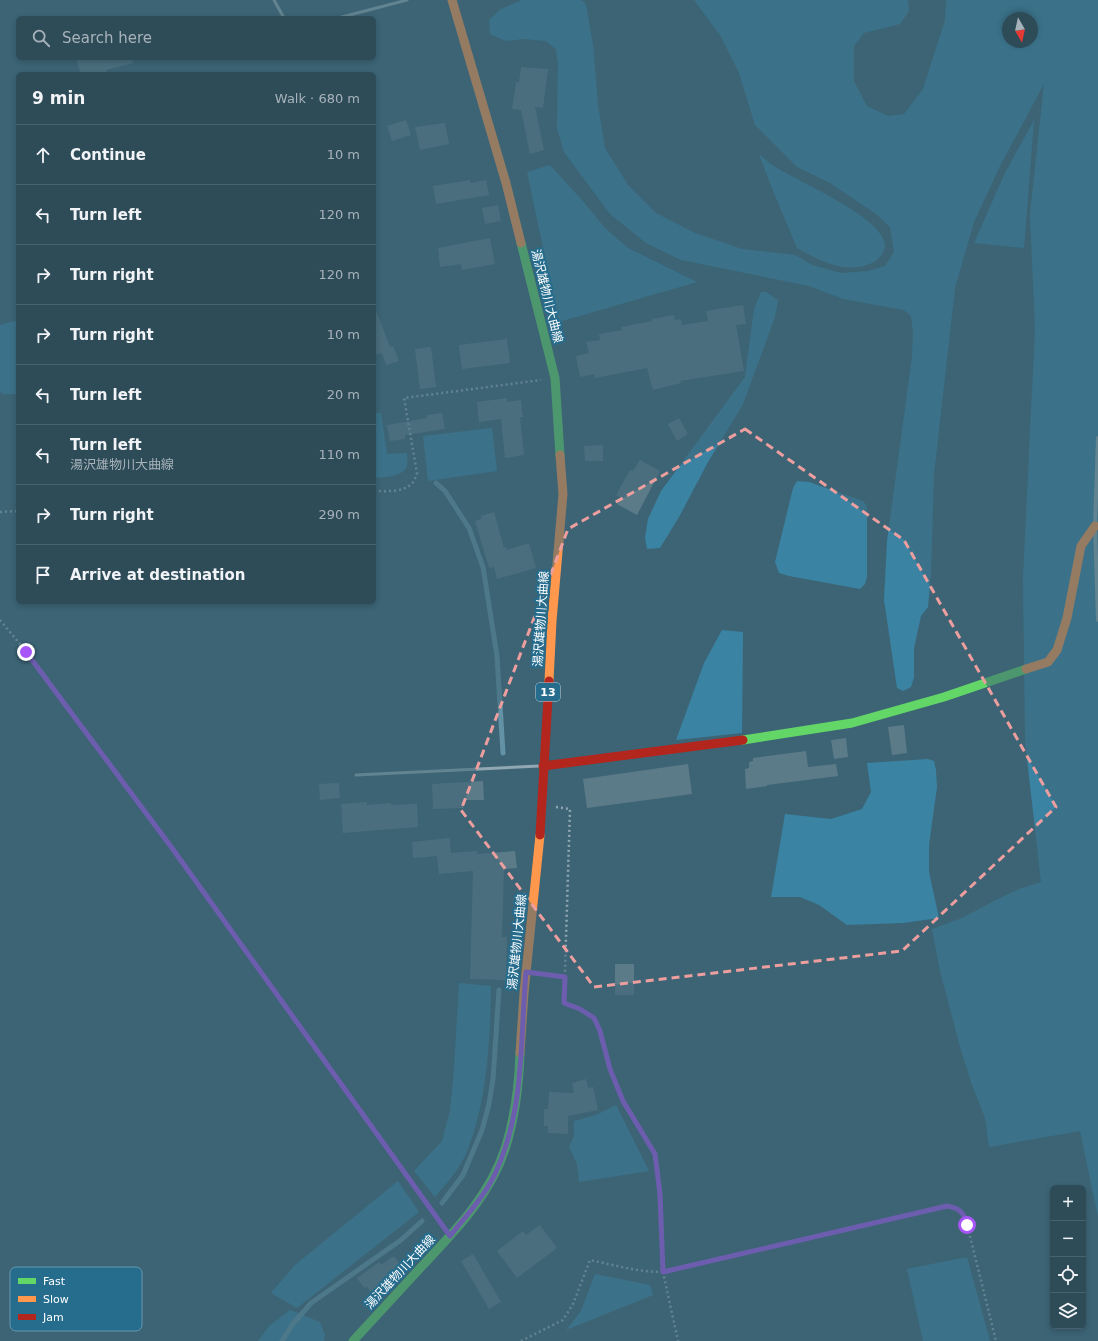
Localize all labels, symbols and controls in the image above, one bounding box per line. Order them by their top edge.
north arrow [1002,12,1038,48]
search box [16,16,376,60]
icon: search [30,27,52,49]
text: Search here [62,29,152,47]
text: 9 min [32,88,85,108]
text: Walk · 680 m [275,91,360,106]
icon: ahead [32,144,54,166]
text: Continue [70,146,146,164]
text: 10 m [327,147,360,162]
icon: left [32,204,54,226]
text: Turn left [70,206,142,224]
text: 120 m [318,207,360,222]
street label: 湯沢雄物川大曲線 [529,248,565,344]
icon: right [32,264,54,286]
text: Turn right [70,266,154,284]
text: 120 m [318,267,360,282]
icon: right [32,324,54,346]
text: Turn right [70,326,154,344]
text: 10 m [327,327,360,342]
icon: left [32,384,54,406]
text: Turn left [70,386,142,404]
text: 20 m [327,387,360,402]
text: Turn left [70,436,142,454]
icon: left [32,444,54,466]
text: 110 m [318,447,360,462]
text: 湯沢雄物川大曲線 [70,457,174,472]
icon: right [32,504,54,526]
text: Turn right [70,506,154,524]
text: 290 m [318,507,360,522]
icon: arrive [32,564,54,586]
text: Arrive at destination [70,566,245,584]
street label: 湯沢雄物川大曲線 [531,571,551,667]
route end [17,643,35,661]
road number: 13 [536,683,560,701]
street label: 湯沢雄物川大曲線 [505,894,529,990]
map controls [1050,1185,1086,1329]
button: + [1050,1185,1086,1221]
route start [958,1216,976,1234]
button: − [1050,1221,1086,1257]
street label: 湯沢雄物川大曲線 [362,1232,438,1312]
button: locate [1050,1257,1086,1293]
legend [10,1267,142,1331]
text: Fast [43,1275,66,1288]
text: Slow [43,1293,69,1306]
button: layers [1050,1293,1086,1329]
text: Jam [42,1311,64,1324]

